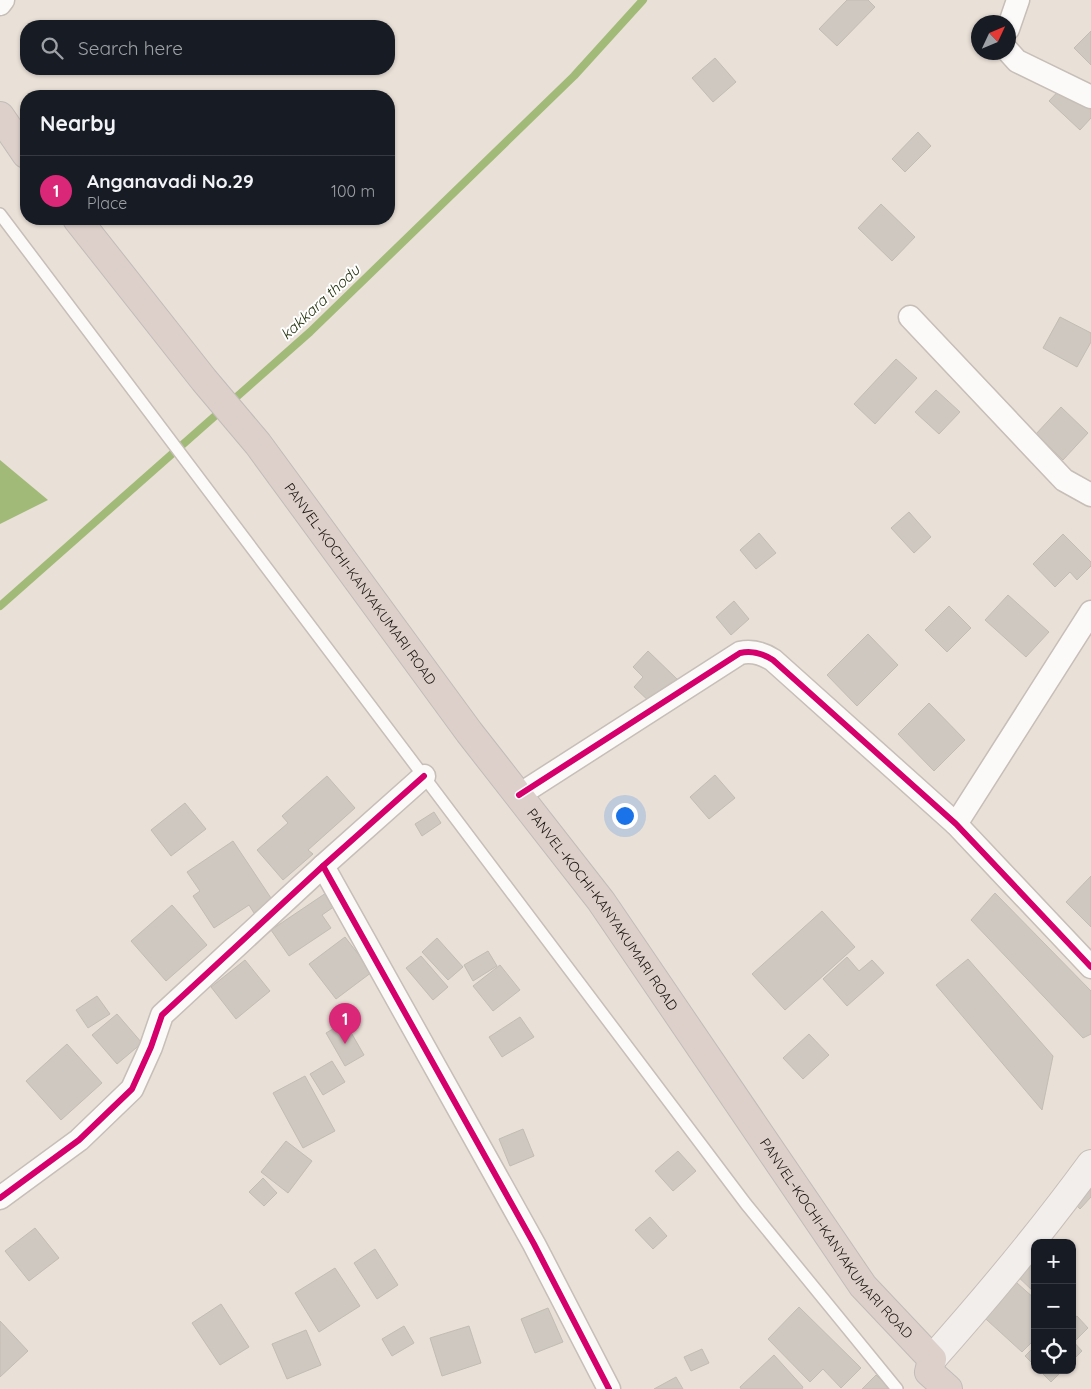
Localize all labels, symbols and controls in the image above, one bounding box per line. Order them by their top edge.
north arrow [971,15,1016,60]
search box [20,20,395,75]
icon: search [38,34,66,62]
text: Search here [78,36,183,60]
text: Nearby [40,110,116,136]
text: Anganavadi No.29 [87,169,254,193]
text: 1 [53,181,59,201]
text: 100 m [331,181,375,201]
text: Place [87,193,127,213]
water label: kakkara thodu [276,259,365,344]
street label: PANVEL-KOCHI-KANYAKUMARI ROAD [280,479,440,688]
your location [612,803,638,829]
street label: PANVEL-KOCHI-KANYAKUMARI ROAD [523,805,682,1014]
pin: 1 [329,1003,361,1044]
street label: PANVEL-KOCHI-KANYAKUMARI ROAD [756,1135,917,1342]
map controls [1031,1239,1076,1374]
button: + [1031,1239,1076,1284]
button: − [1031,1284,1076,1329]
button: locate [1031,1329,1076,1374]

